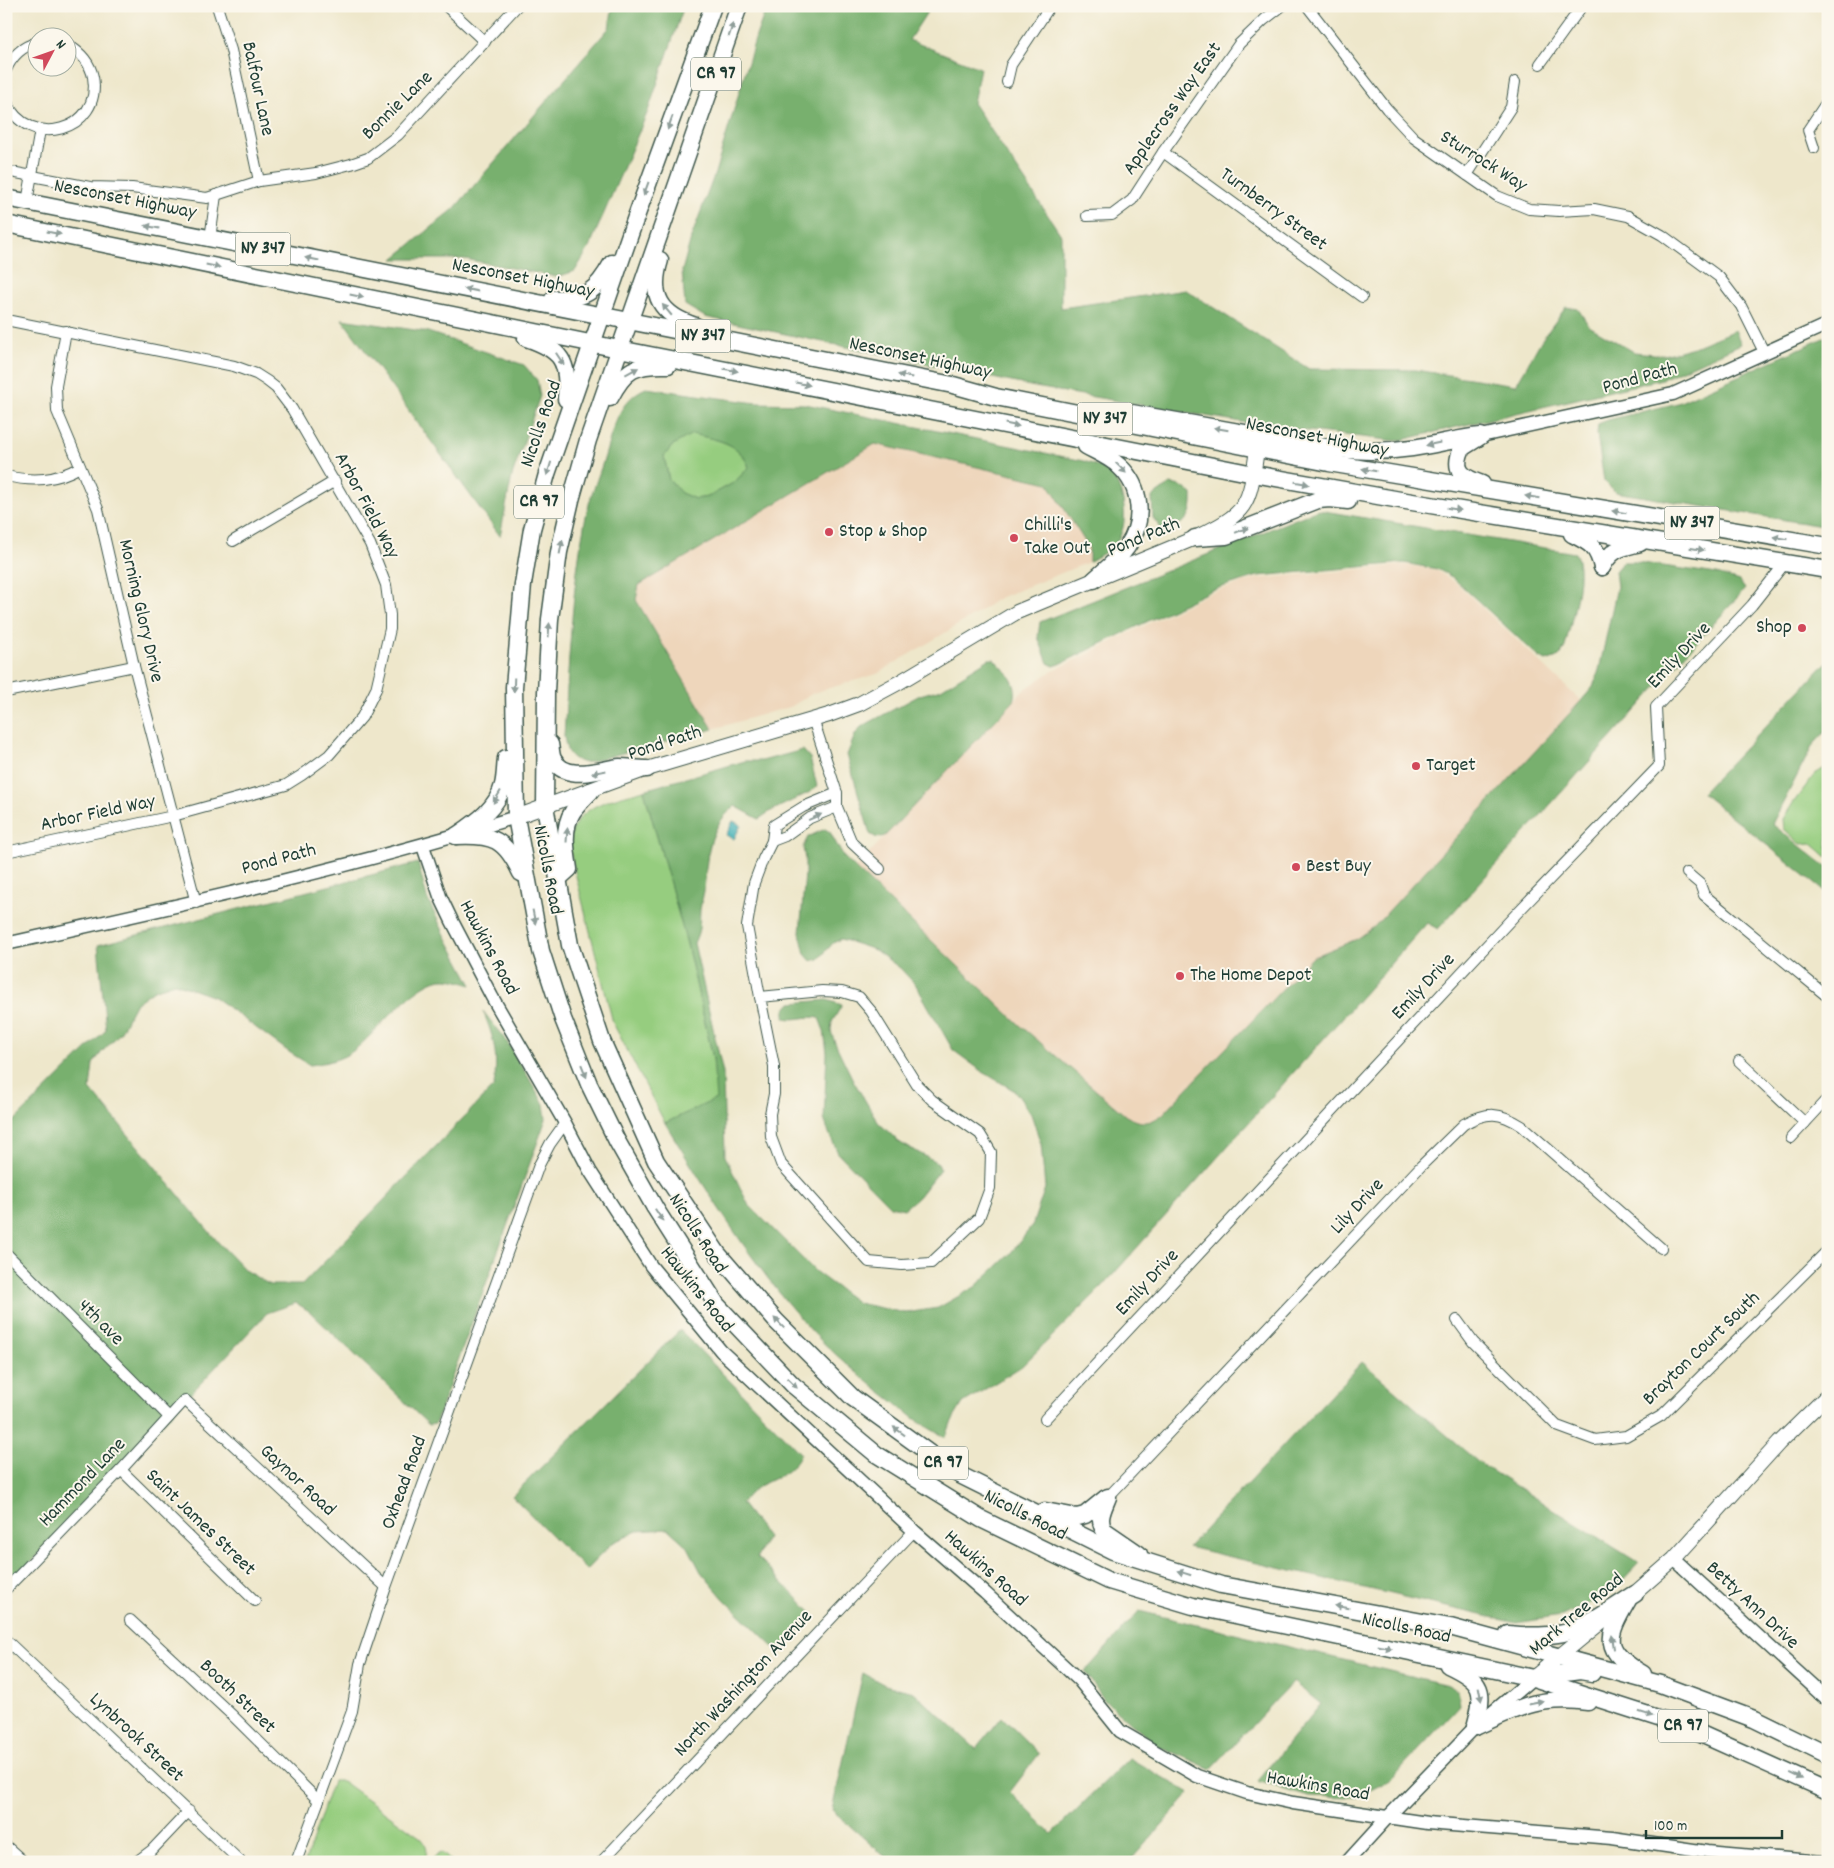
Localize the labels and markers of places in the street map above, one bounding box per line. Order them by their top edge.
place label: Chilli's Take Out [1024,512,1090,563]
place label: Stop & Shop [839,518,927,546]
marker: Stop & Shop [823,526,835,538]
marker: Chilli's Take Out [1008,532,1020,544]
place label: Shop [1756,614,1792,642]
marker: Shop [1796,622,1808,634]
place label: Target [1426,752,1476,780]
marker: Target [1410,760,1422,772]
place label: Best Buy [1306,853,1372,881]
marker: Best Buy [1290,861,1302,873]
place label: The Home Depot [1190,962,1311,990]
marker: The Home Depot [1174,970,1186,982]

